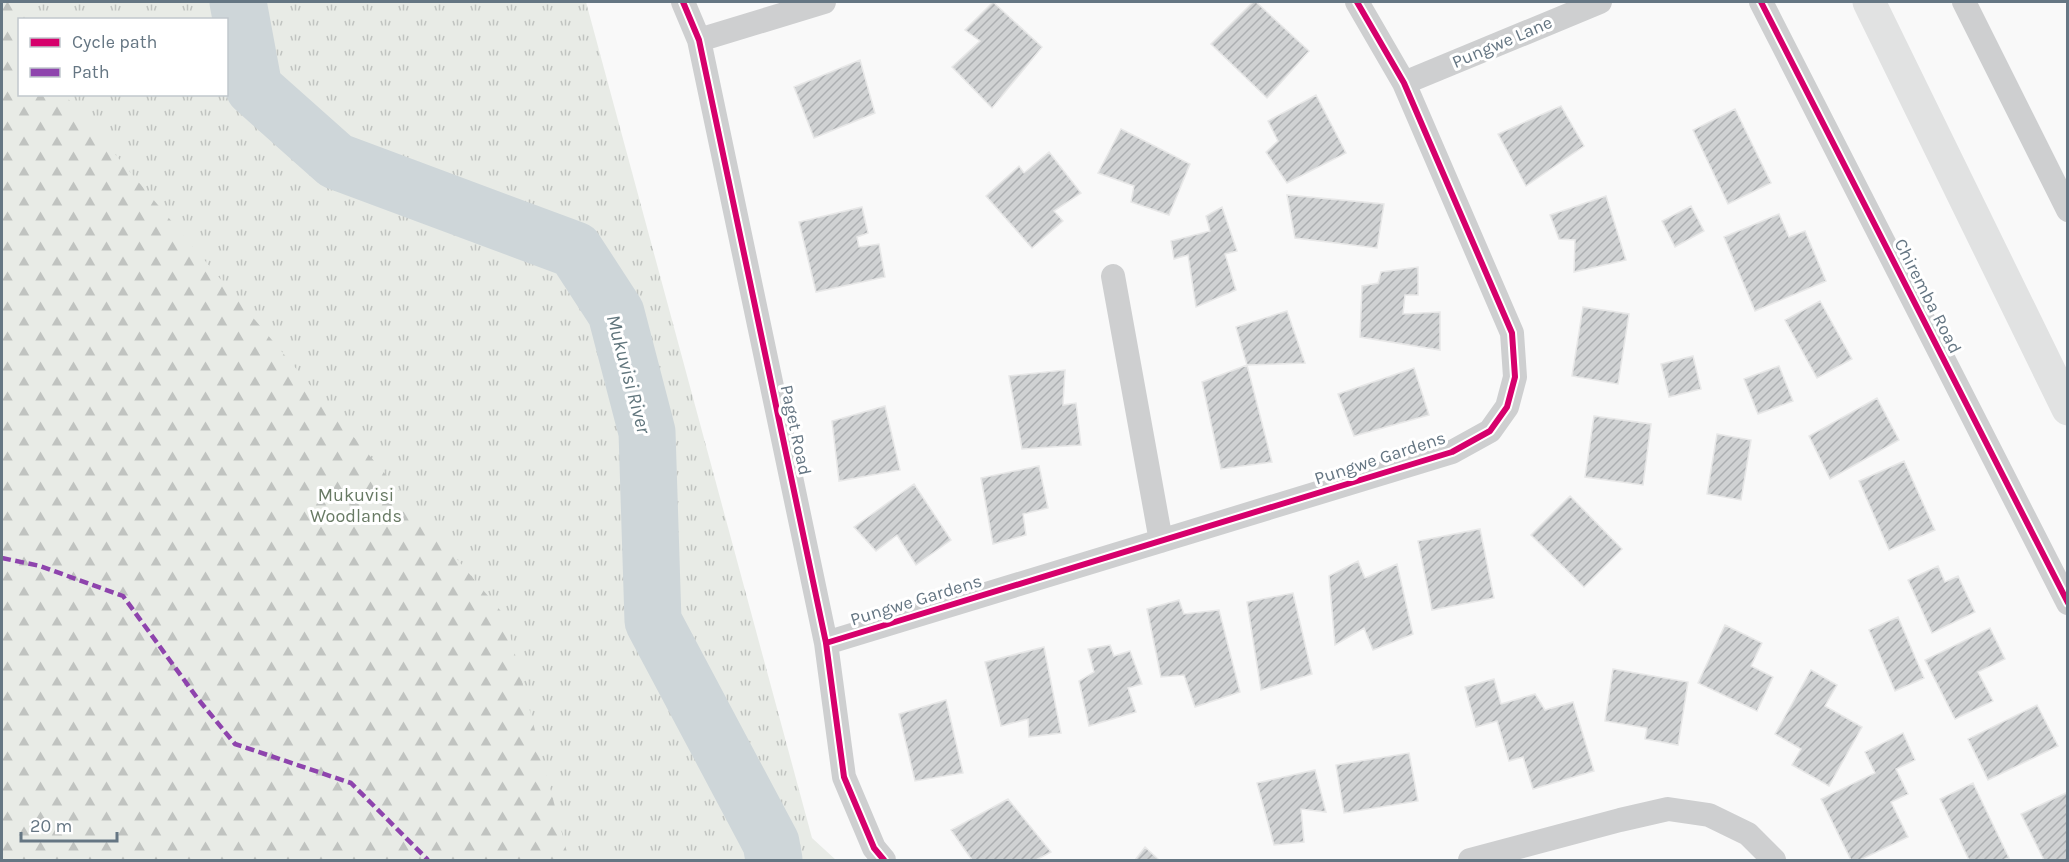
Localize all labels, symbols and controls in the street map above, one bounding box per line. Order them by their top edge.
street label: Pungwe Lane [1449,11,1555,73]
legend [18,18,228,96]
text: Cycle path [72,31,157,53]
text: Path [72,61,110,83]
street label: Chiremba Road [1890,235,1966,357]
water label: Mukuvisi River [602,312,656,437]
street label: Paget Road [776,383,816,477]
street label: Pungwe Gardens [1312,426,1448,490]
park label: Mukuvisi Woodlands [310,484,402,527]
street label: Pungwe Gardens [847,569,985,631]
scale bar [21,805,117,843]
text: 20 m [30,815,72,837]

